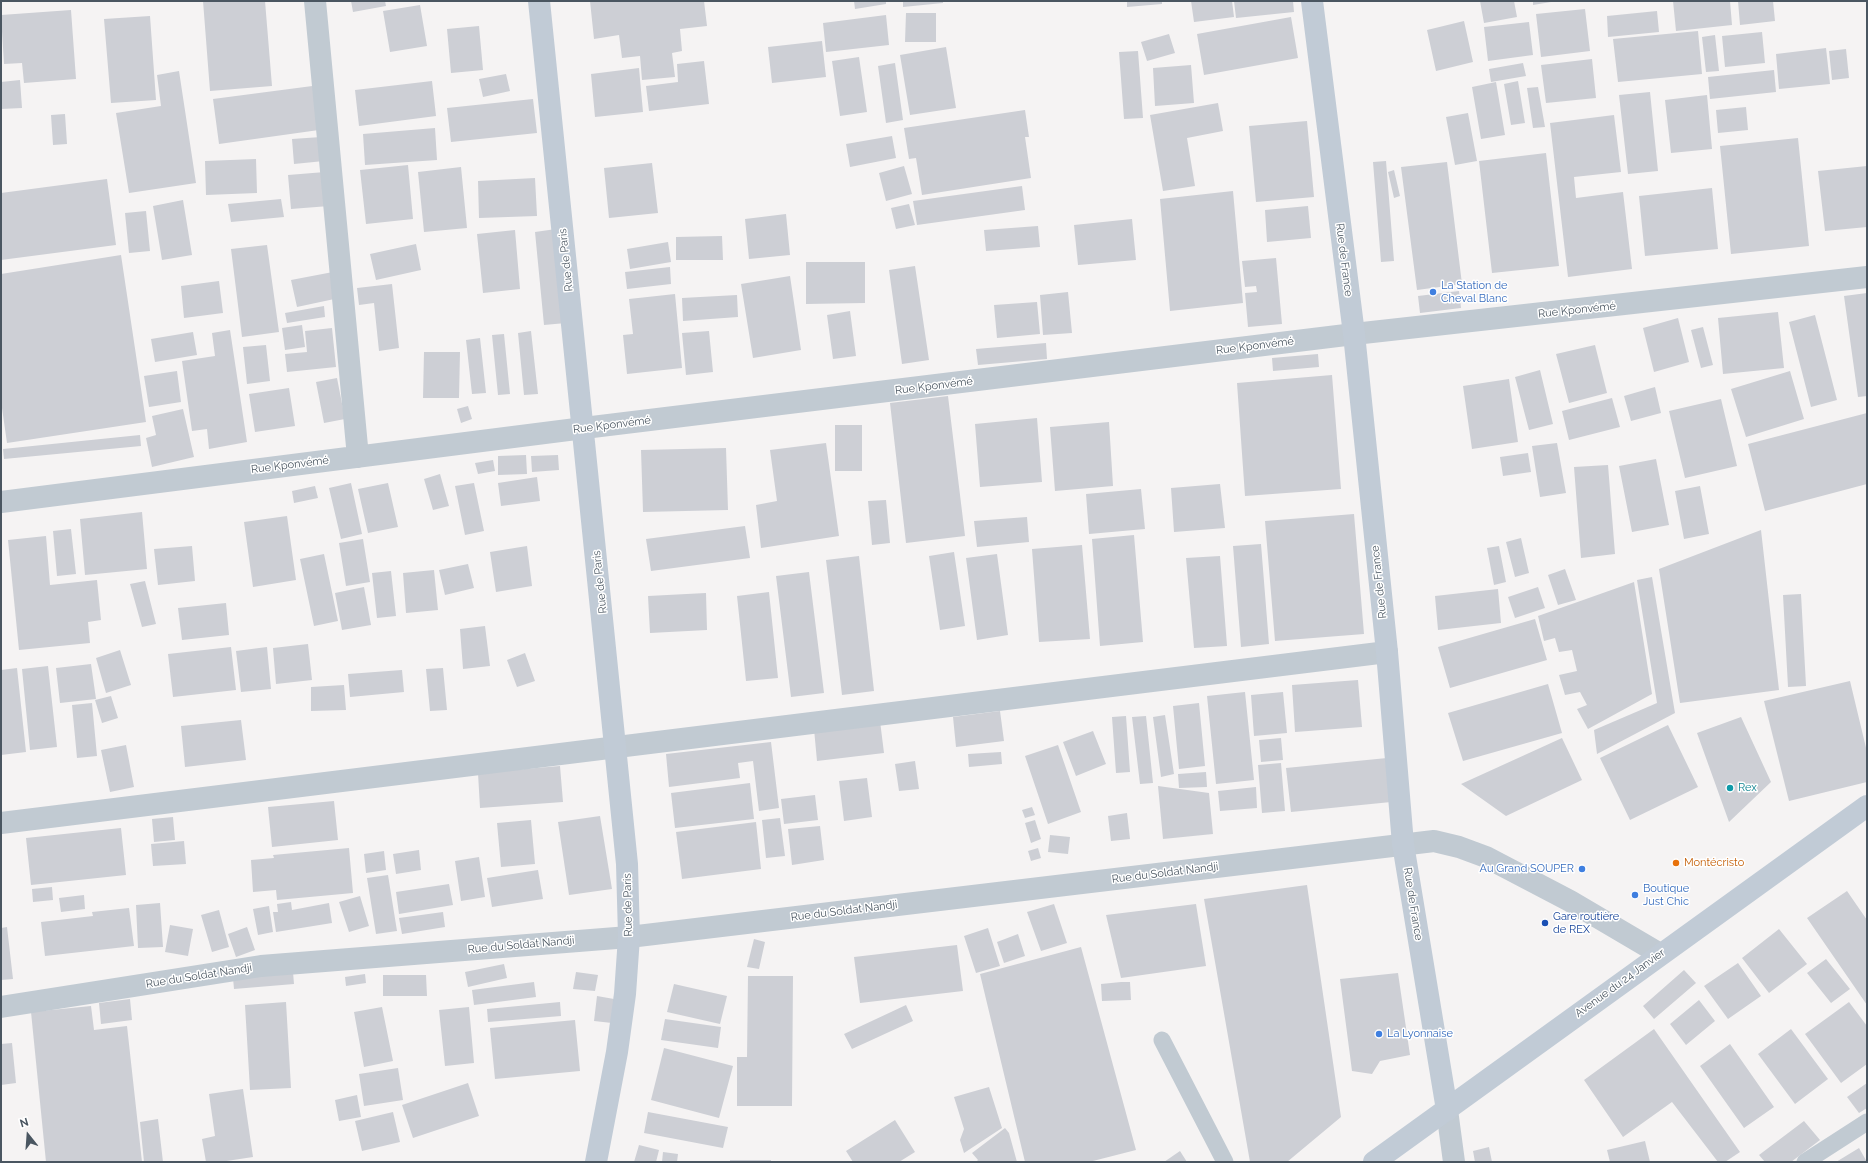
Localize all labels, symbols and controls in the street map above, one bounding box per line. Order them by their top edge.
street label: Rue de France [1333,223,1355,297]
street label: Rue de Paris [556,228,576,292]
place label: La Station de Cheval Blanc [1441,279,1508,305]
marker: La Station de Cheval Blanc [1428,287,1438,297]
street label: Rue Kponvémé [1537,299,1617,321]
street label: Rue Kponvémé [1215,335,1295,357]
street label: Rue Kponvémé [894,375,974,397]
street label: Rue Kponvémé [572,414,652,436]
street label: Rue Kponvémé [250,454,330,476]
street label: Rue de France [1369,545,1389,619]
street label: Rue de Paris [590,550,610,614]
place label: Rex [1738,781,1757,795]
marker: Rex [1725,783,1735,793]
place label: Montécristo [1684,856,1744,870]
marker: Montécristo [1671,858,1681,868]
street label: Rue du Soldat Nandji [1111,860,1219,886]
place label: Au Grand SOUPER [1480,862,1574,876]
marker: Au Grand SOUPER [1577,864,1587,874]
street label: Rue de France [1401,867,1425,941]
street label: Rue de Paris [621,873,635,937]
place label: Boutique Just Chic [1643,882,1689,908]
marker: Boutique Just Chic [1630,890,1640,900]
street label: Rue du Soldat Nandji [790,898,898,924]
place label: Gare routière de REX [1553,910,1619,936]
marker: Gare routière de REX [1540,918,1550,928]
street label: Rue du Soldat Nandji [467,934,575,956]
street label: Avenue du 24 Janvier [1572,946,1668,1020]
street label: Rue du Soldat Nandji [145,961,253,991]
place label: La Lyonnaise [1387,1027,1453,1041]
marker: La Lyonnaise [1374,1029,1384,1039]
north arrow [8,1115,48,1155]
text: N [18,1116,30,1130]

